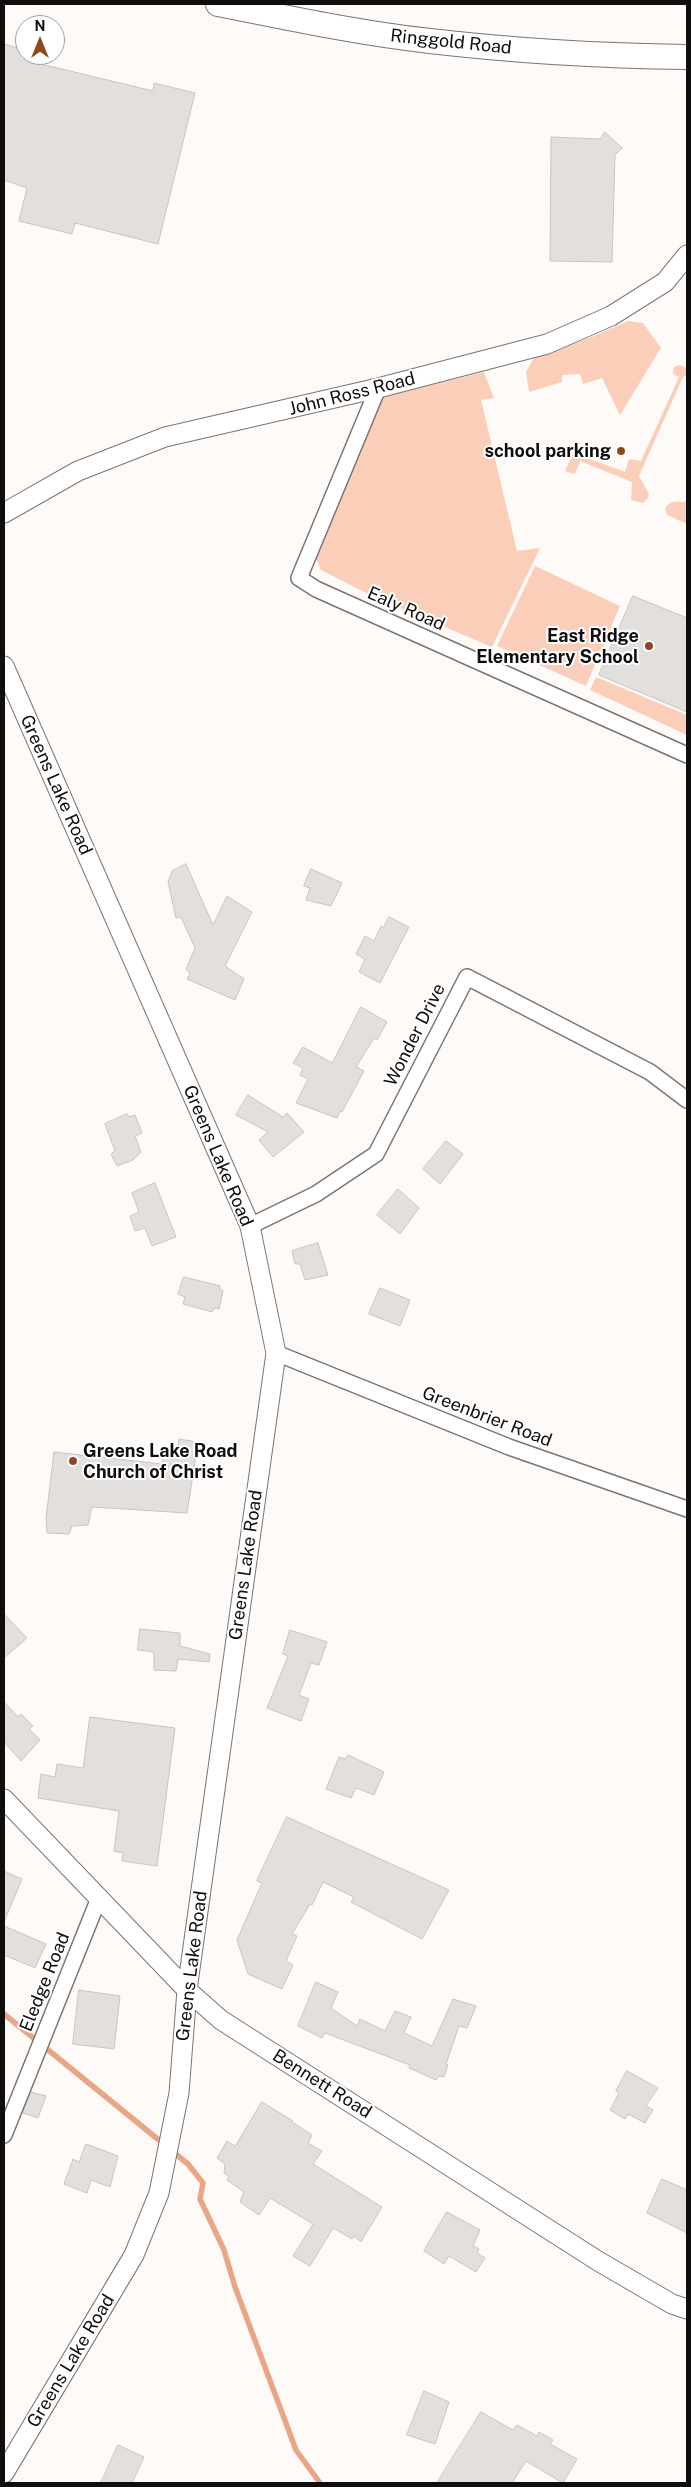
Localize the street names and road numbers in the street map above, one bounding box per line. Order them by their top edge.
street label: Ringgold Road [389,25,513,59]
street label: John Ross Road [287,368,417,420]
street label: Ealy Road [364,582,448,636]
street label: Greens Lake Road [15,712,97,858]
street label: Wonder Drive [380,980,450,1090]
street label: Greens Lake Road [179,1082,257,1230]
street label: Greenbrier Road [419,1382,555,1452]
street label: Greens Lake Road [225,1489,267,1641]
street label: Greens Lake Road [172,1890,212,2042]
street label: Eledge Road [15,1929,75,2035]
street label: Bennett Road [268,2045,376,2123]
street label: Greens Lake Road [23,2291,119,2431]

